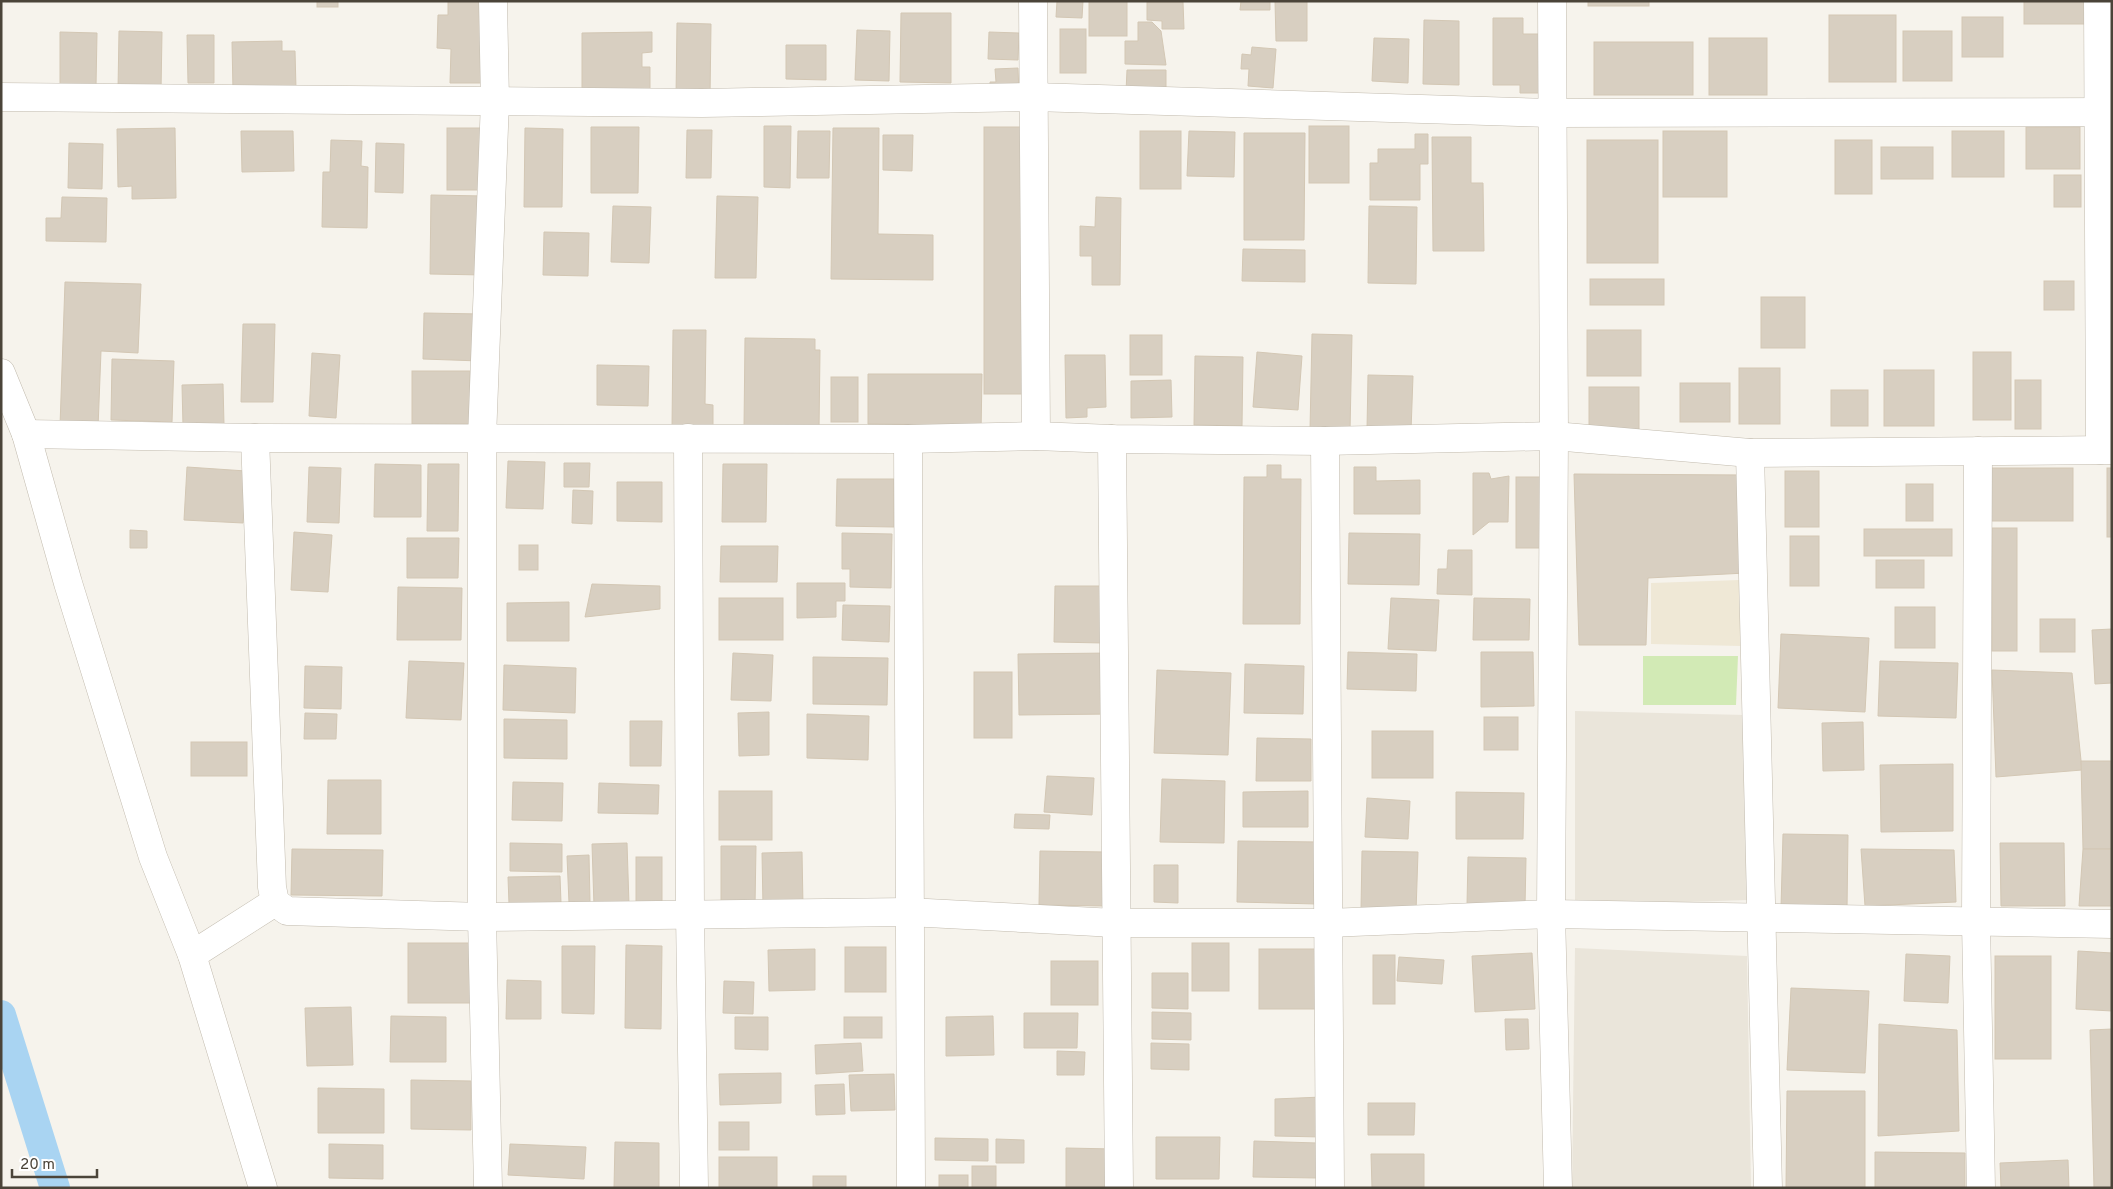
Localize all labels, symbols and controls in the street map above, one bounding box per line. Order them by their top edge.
scale bar [12,1146,98,1178]
text: 20 m [20,1156,55,1175]

